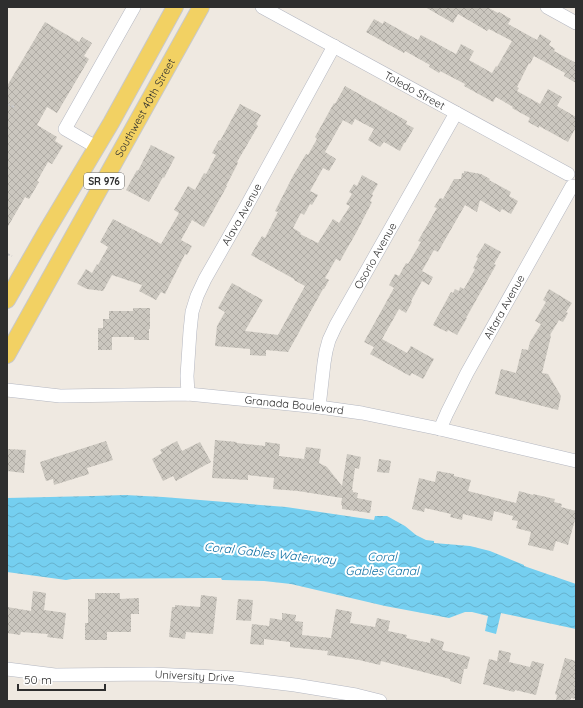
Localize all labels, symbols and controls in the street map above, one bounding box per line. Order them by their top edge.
street label: Southwest 40th Street [112,56,178,160]
street label: Toledo Street [382,68,448,113]
road number: SR 976 [84,173,124,189]
street label: Alava Avenue [218,181,265,248]
street label: Osorio Avenue [351,220,400,291]
street label: Altara Avenue [481,272,528,341]
street label: Granada Boulevard [244,393,345,417]
water label: Coral Gables Waterway [203,539,338,567]
water label: Coral Gables Canal [345,549,420,578]
scale bar [18,666,105,692]
street label: University Drive [154,667,235,685]
text: 50 m [24,672,52,687]

